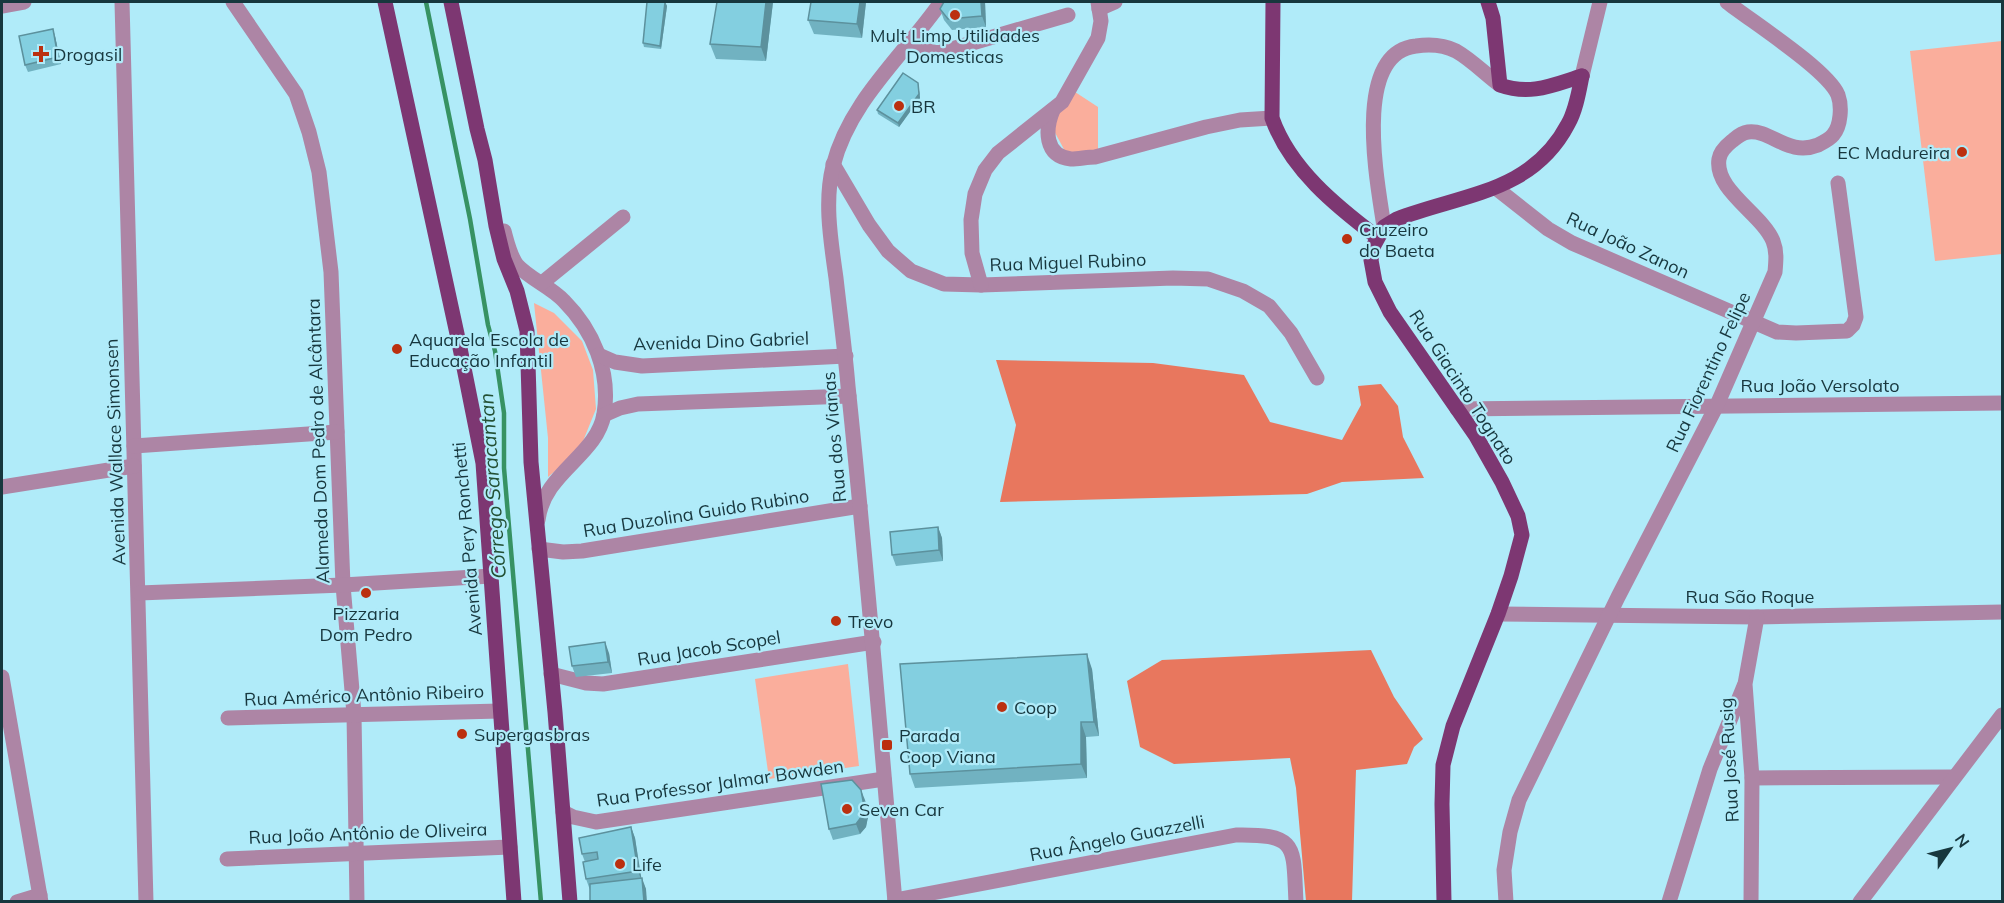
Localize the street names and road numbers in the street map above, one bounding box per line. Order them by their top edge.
street label: Rua João Zanon [1563,206,1693,284]
street label: Rua Miguel Rubino [989,248,1147,276]
street label: Rua Fiorentino Felipe [1661,288,1755,456]
street label: Alameda Dom Pedro de Alcântara [302,298,334,584]
street label: Rua Giacinto Tognato [1404,305,1522,469]
street label: Avenida Dino Gabriel [633,326,809,356]
street label: Avenida Wallace Simonsen [100,338,130,566]
street label: Rua dos Vianas [817,371,851,503]
street label: Rua João Versolato [1741,374,1899,397]
street label: Avenida Pery Ronchetti [447,441,487,637]
street label: Rua Duzolina Guido Rubino [581,484,811,542]
street label: Rua São Roque [1686,585,1814,608]
street label: Rua Jacob Scopel [636,625,782,671]
street label: Rua Américo Antônio Ribeiro [244,679,484,711]
street label: Rua José Rusig [1714,697,1744,823]
street label: Rua Professor Jalmar Bowden [595,754,845,812]
street label: Rua Ângelo Guazzelli [1028,810,1206,866]
street label: Rua João Antônio de Oliveira [248,817,488,849]

